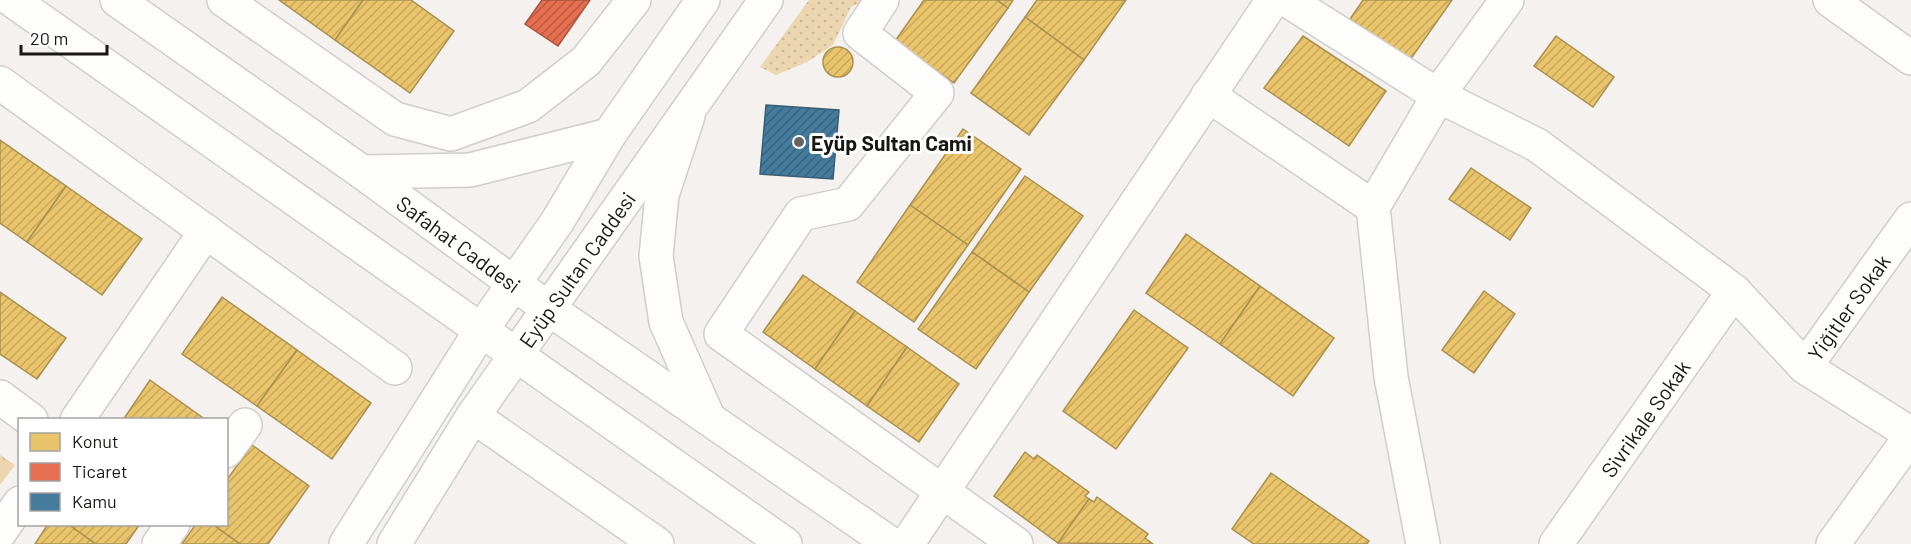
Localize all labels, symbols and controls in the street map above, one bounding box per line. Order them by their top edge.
scale bar [21,18,106,56]
text: 20 m [30,27,68,49]
place label: Eyüp Sultan Cami [811,130,972,155]
marker: Eyüp Sultan Cami [792,135,806,149]
street label: Eyüp Sultan Caddesi [513,187,640,352]
street label: Safahat Caddesi [393,190,526,297]
street label: Yiğitler Sokak [1802,249,1895,365]
street label: Sivrikale Sokak [1595,355,1694,481]
legend [18,418,228,526]
text: Konut [72,430,118,452]
text: Ticaret [72,460,128,482]
text: Kamu [72,490,117,512]

